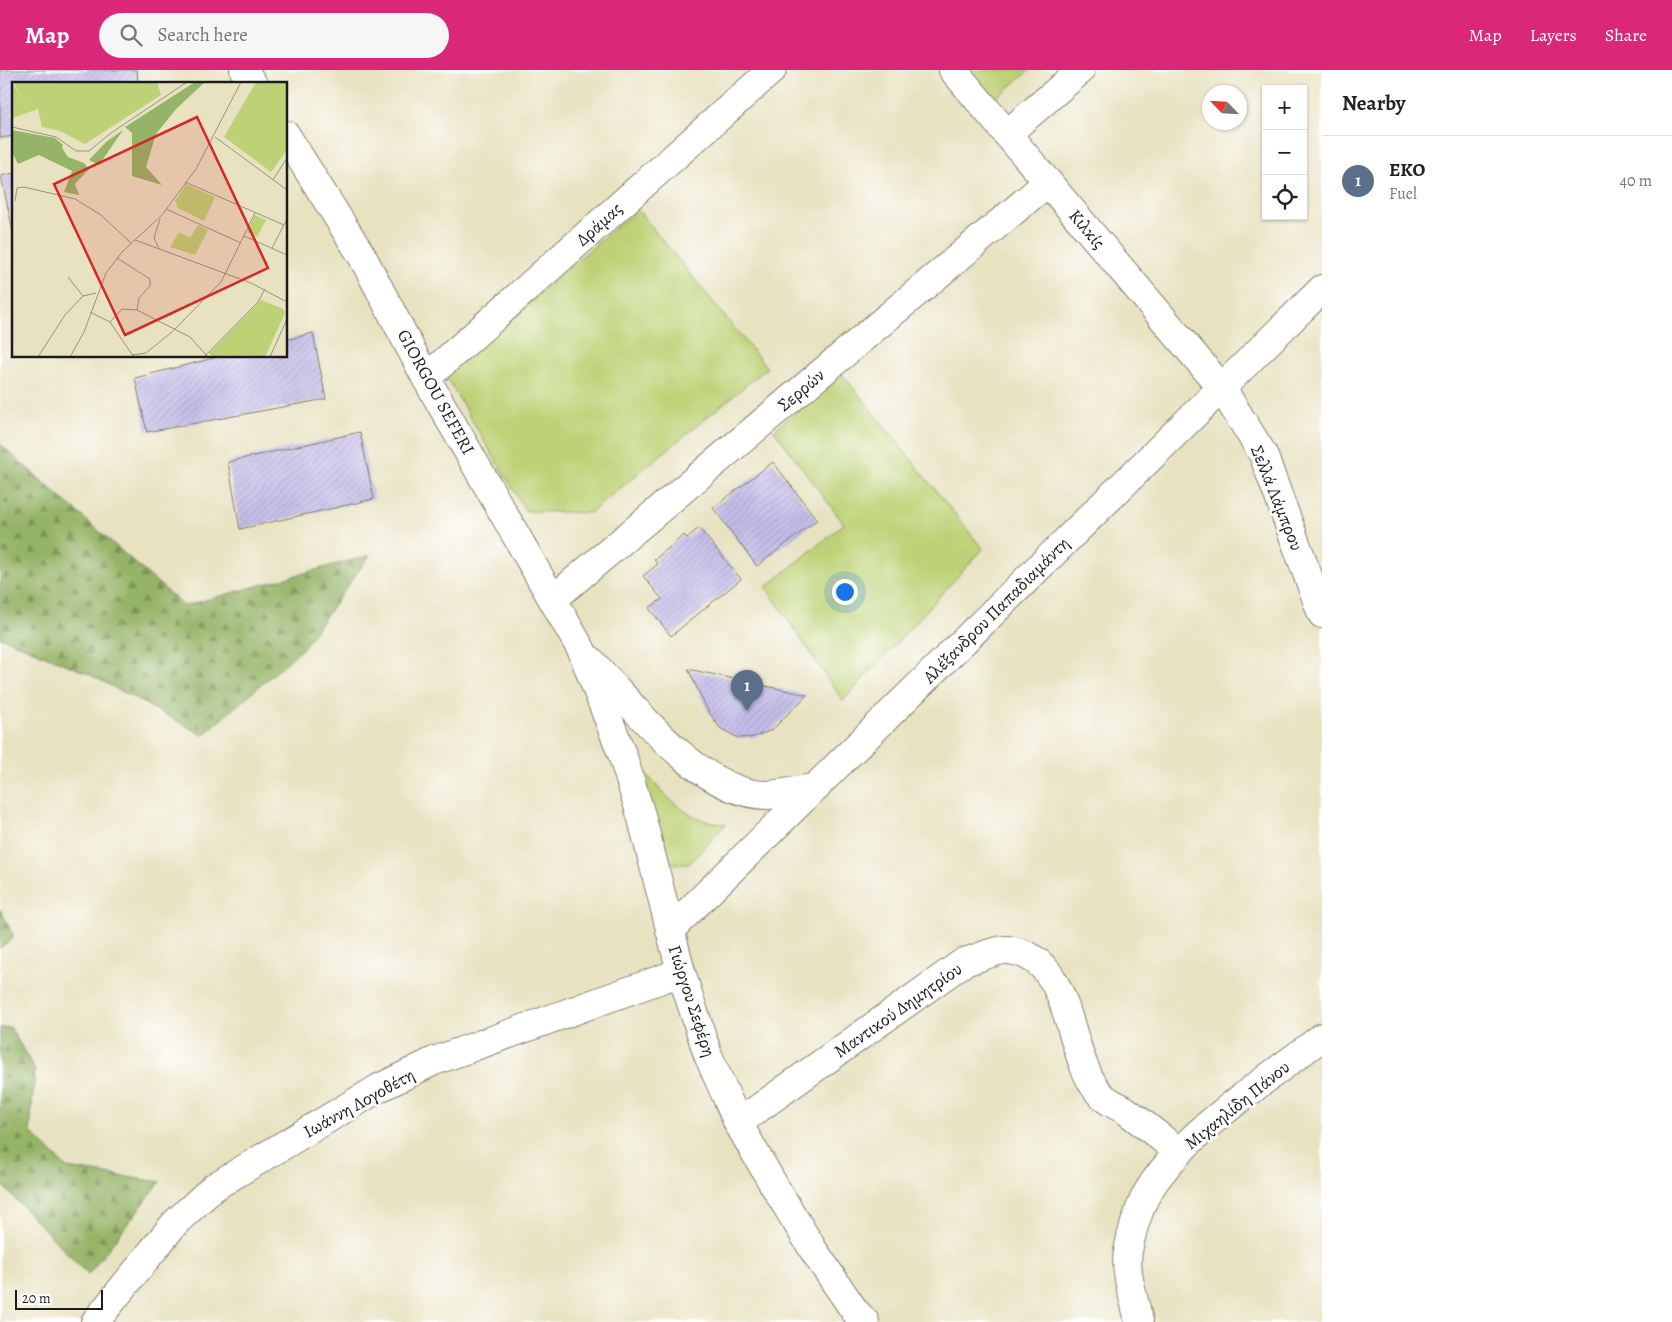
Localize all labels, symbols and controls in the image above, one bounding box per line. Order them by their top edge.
search box [99,13,449,58]
text: Map [25,19,69,51]
icon: search [117,21,145,49]
text: Search here [157,22,248,48]
text: Map [1469,23,1502,47]
text: Layers [1530,23,1577,47]
text: Share [1605,23,1647,47]
inset map [12,82,288,358]
north arrow [1202,85,1247,130]
map controls [1262,85,1307,220]
button: + [1262,85,1307,130]
text: Nearby [1342,89,1405,117]
button: − [1262,130,1307,175]
text: EKO [1389,157,1425,183]
text: 1 [1355,170,1361,192]
text: 40 m [1620,170,1652,192]
button: locate [1262,175,1307,220]
text: Fuel [1389,183,1417,205]
street label: Δράμας [571,197,627,251]
street label: Κιλκίς [1063,204,1111,254]
street label: GIORGOU SEFERI [392,325,480,459]
street label: Σερρών [772,363,830,417]
street label: Σελλά Λάμπρου [1245,442,1309,554]
street label: Αλέξανδρου Παπαδιαμάντη [917,531,1075,689]
your location [832,579,858,605]
pin: 1 [731,670,763,711]
street label: Γιώργου Σεφέρη [663,942,721,1060]
street label: Μαντικού Δημητρίου [829,957,967,1063]
street label: Μιχαηλίδη Πάνου [1179,1055,1295,1155]
street label: Ιωάννη Λογοθέτη [299,1063,419,1143]
scale bar [15,1287,102,1310]
text: 20 m [22,1289,51,1308]

